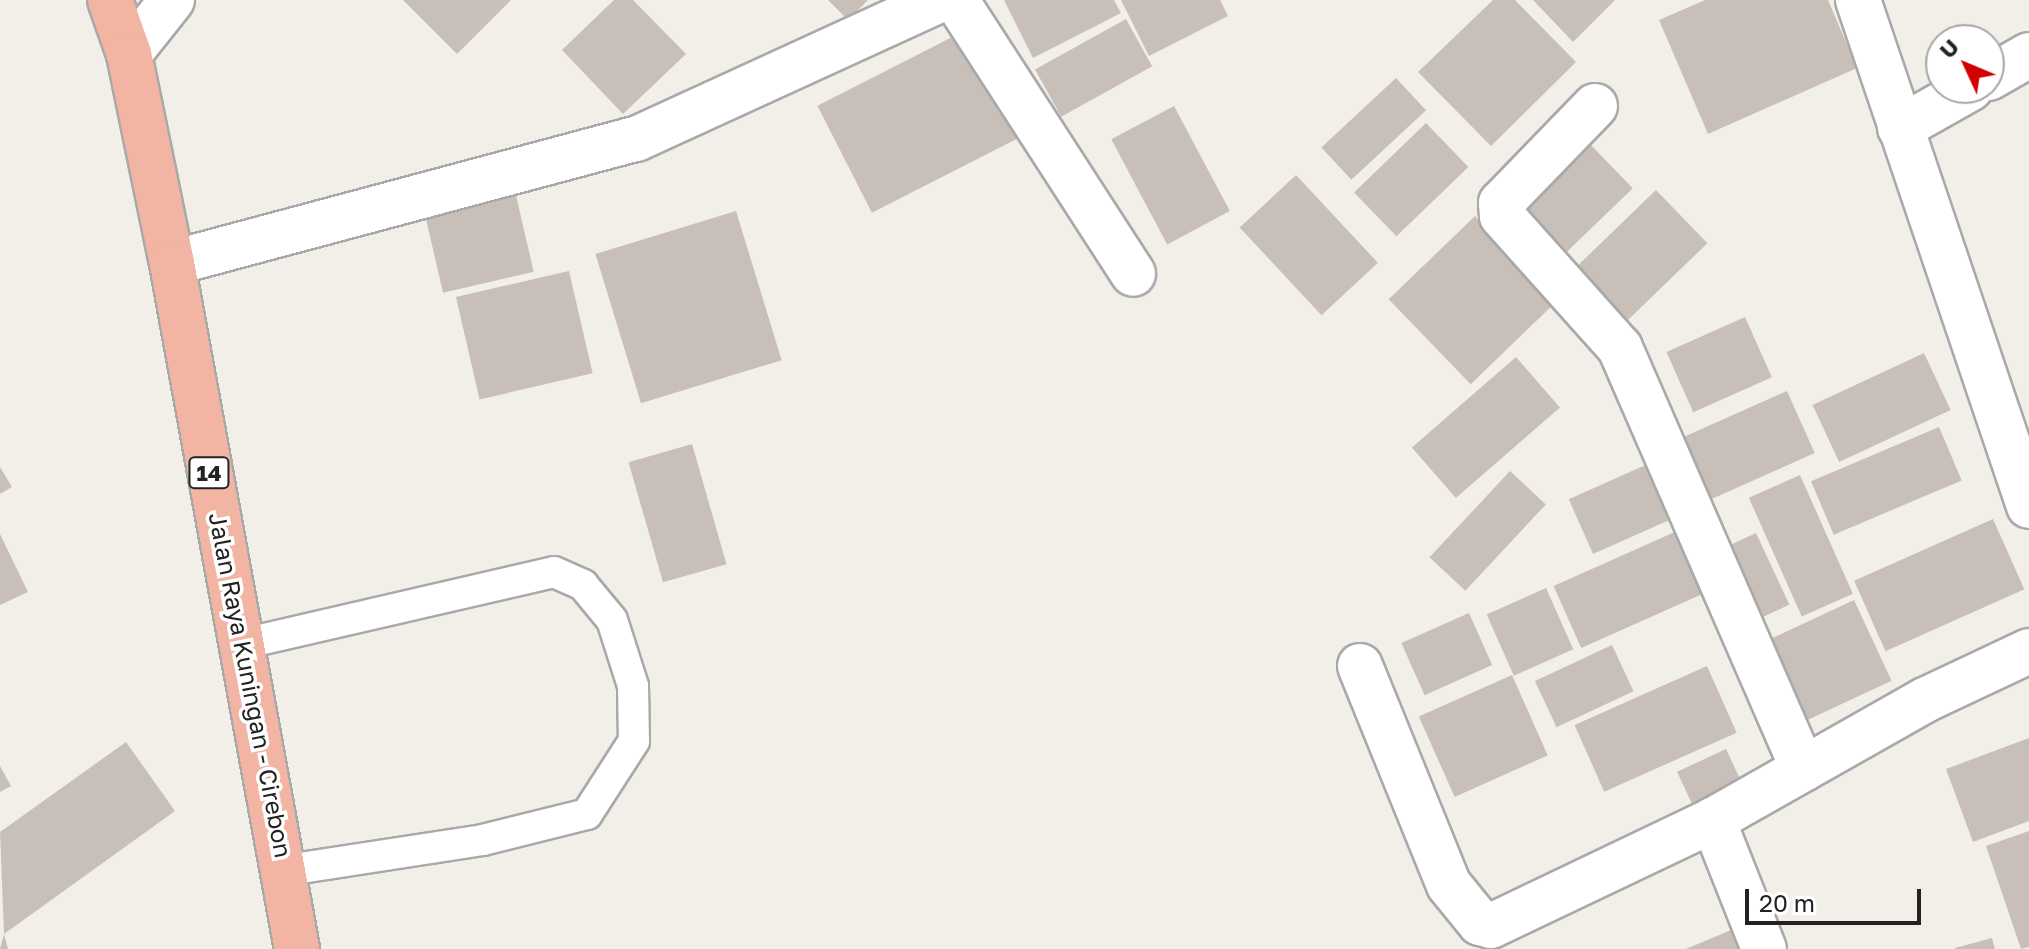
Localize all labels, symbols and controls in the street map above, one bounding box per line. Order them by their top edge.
north arrow [1925,24,2005,104]
text: U [1934,33,1964,64]
road number: 14 [187,455,231,491]
street label: Jalan Raya Kuningan - Cirebon [203,510,299,860]
scale bar [1749,873,1925,923]
text: 20 m [1759,888,1815,917]

